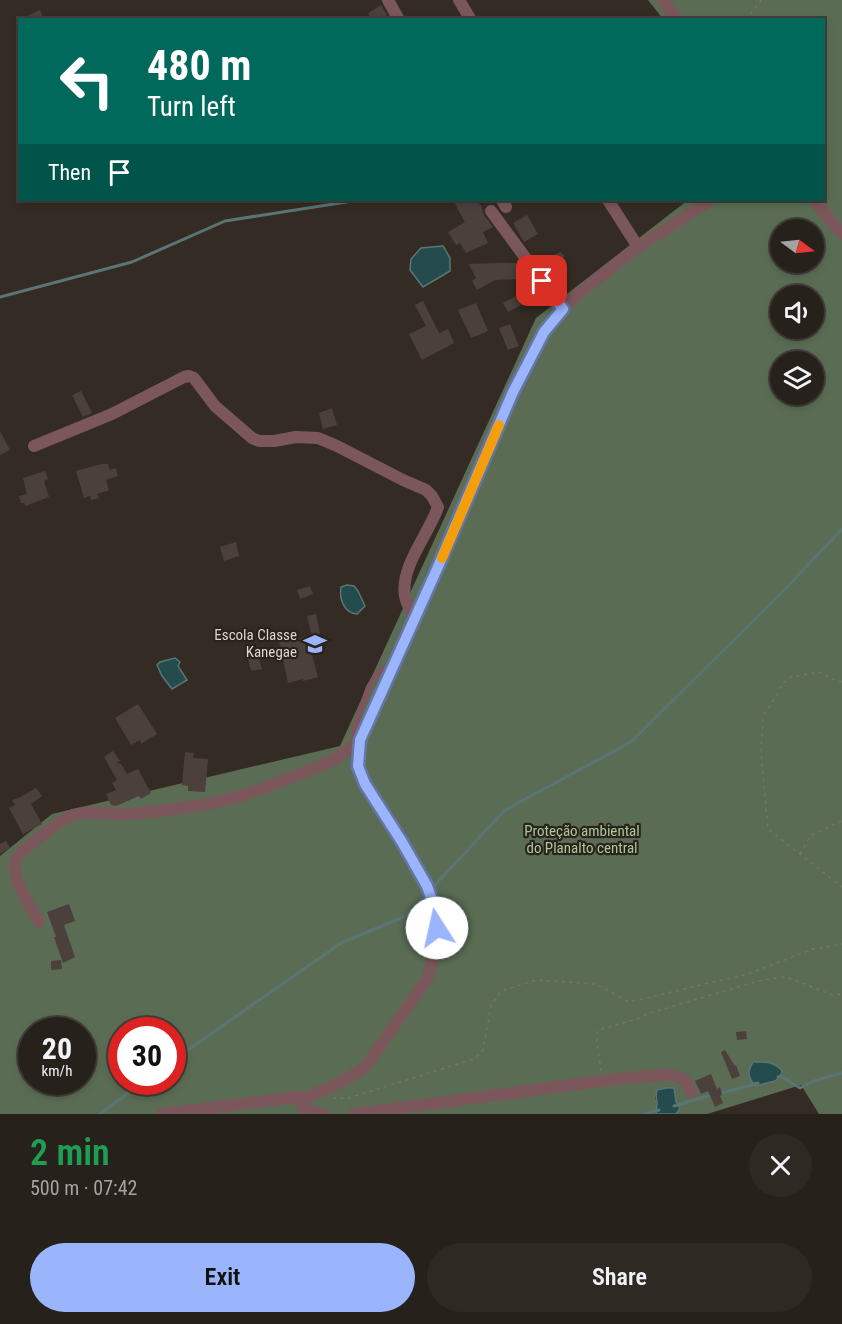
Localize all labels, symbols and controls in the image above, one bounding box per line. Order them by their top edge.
text: 480 m [147,41,252,90]
icon: left [48,42,126,120]
text: Turn left [147,91,236,123]
icon: arrive [103,156,136,189]
text: Then [48,160,91,185]
north arrow [770,219,824,273]
map controls [770,219,824,405]
pin [516,255,567,306]
icon: arrive [525,264,558,297]
button: sound [770,285,824,339]
button: layers [770,351,824,405]
place label: Escola Classe Kanegae [214,626,297,661]
school or university icon: Escola Classe Kanegae [302,631,328,657]
park label: Proteção ambiental do Planalto central [524,822,640,857]
position arrow [405,896,469,960]
speed limit sign: 30 [108,1017,186,1095]
text: 20 [42,1031,72,1066]
text: km/h [42,1062,72,1080]
text: 2 min [30,1132,110,1174]
button: close [749,1134,812,1197]
text: 500 m · 07:42 [30,1176,137,1200]
button: Exit [30,1243,415,1312]
button: Share [427,1243,812,1312]

